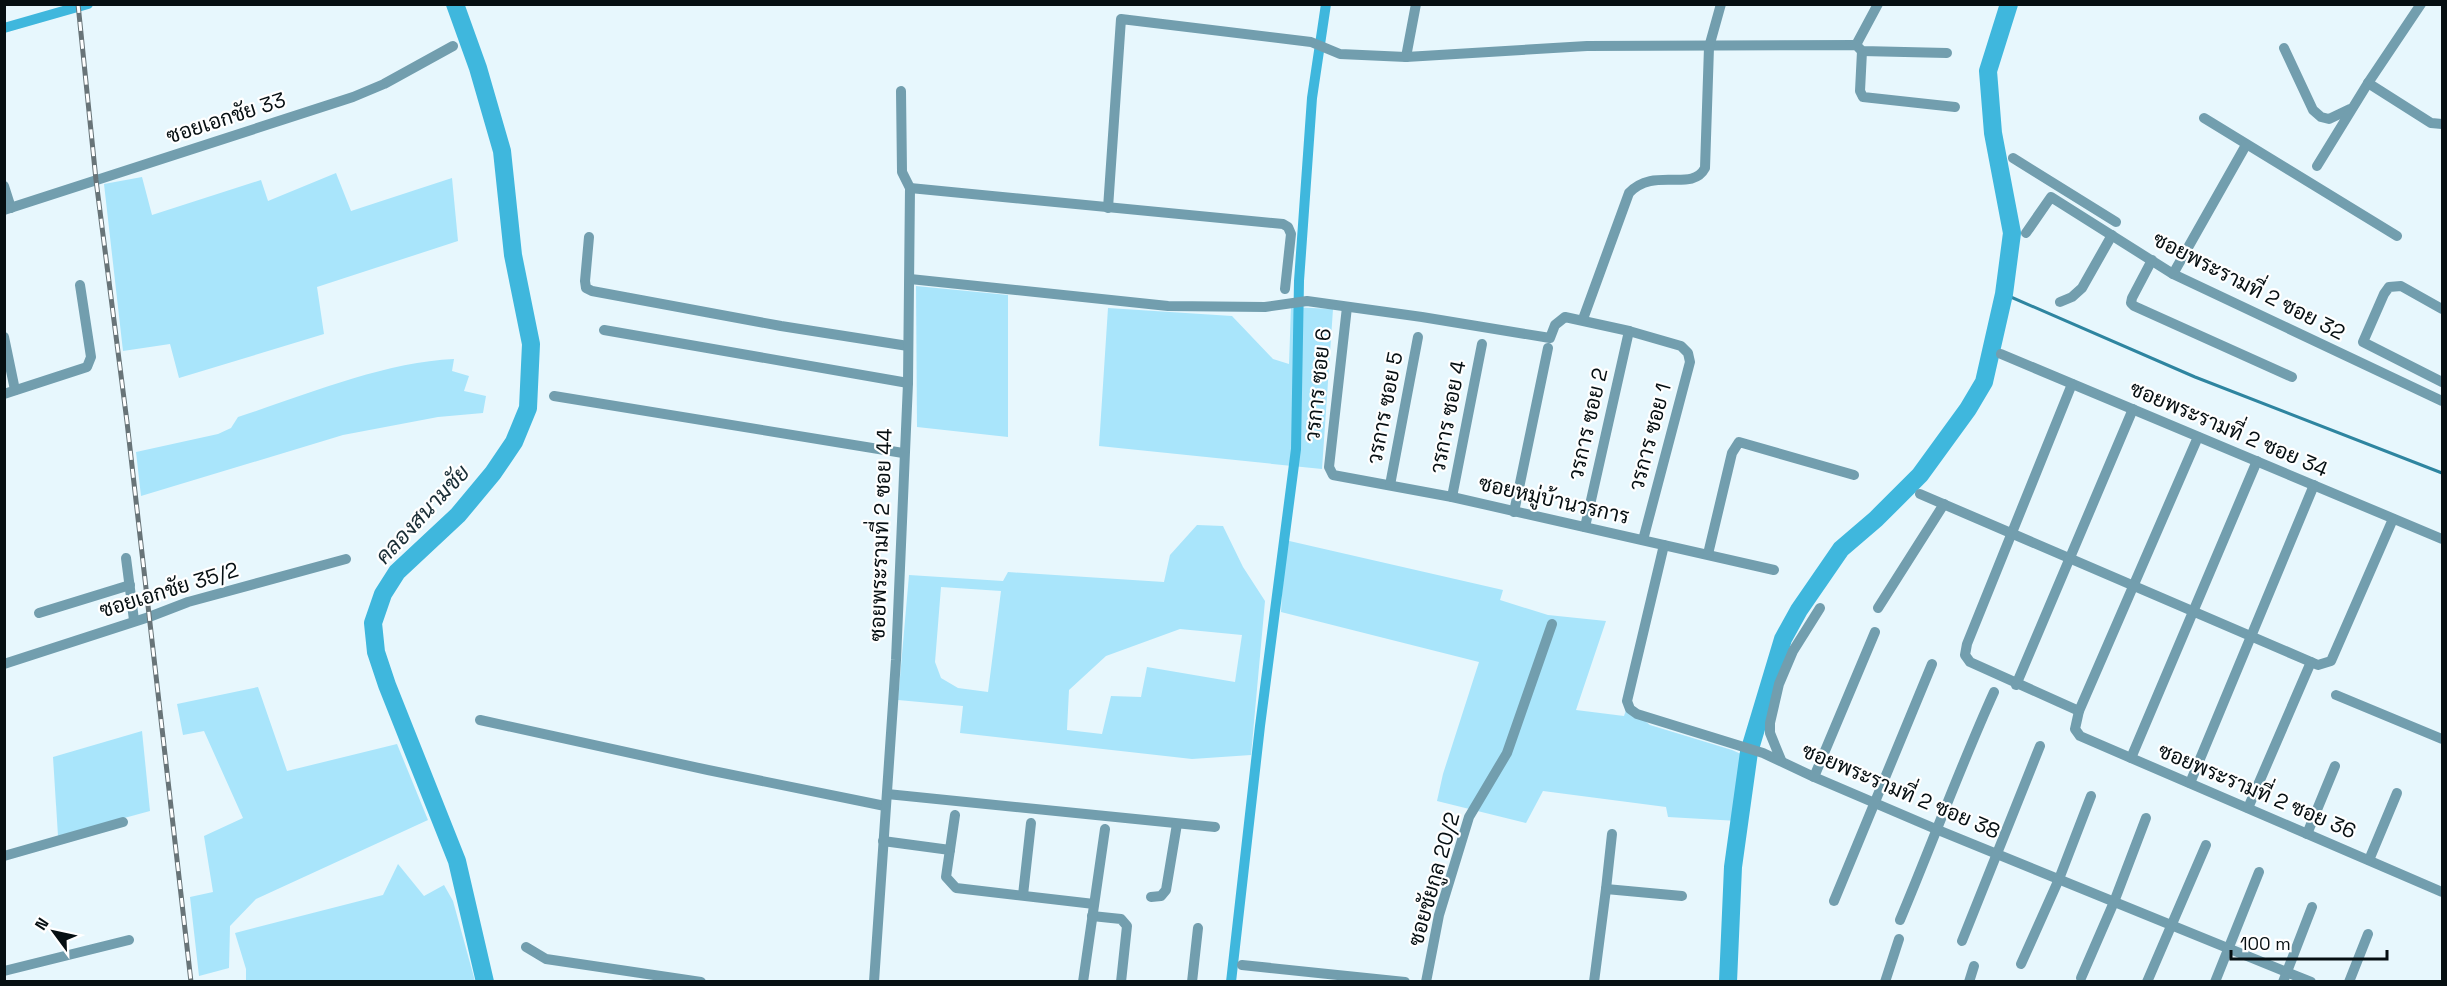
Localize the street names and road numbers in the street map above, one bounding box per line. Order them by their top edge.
street label: ซอยเอกชัย 33 [163,86,289,149]
street label: ซอยพระรามที่ 2 ซอย 32 [2149,220,2353,346]
street label: วรการ ซอย 6 [1298,327,1337,443]
street label: วรการ ซอย 5 [1360,349,1409,466]
street label: วรการ ซอย 4 [1423,358,1472,476]
street label: วรการ ซอย 2 [1562,365,1613,483]
street label: ซอยพระรามที่ 2 ซอย 34 [2126,369,2335,483]
street label: วรการ ซอย 1 [1622,380,1677,494]
street label: ซอยพระรามที่ 2 ซอย 44 [857,428,898,642]
street label: ซอยหมู่บ้านวรการ [1476,469,1632,532]
street label: ซอยเอกชัย 35/2 [96,556,242,623]
street label: ซอยพระรามที่ 2 ซอย 38 [1798,731,2007,845]
street label: ซอยพระรามที่ 2 ซอย 36 [2154,731,2363,844]
street label: ซอยชัยกูล 20/2 [1401,809,1467,950]

